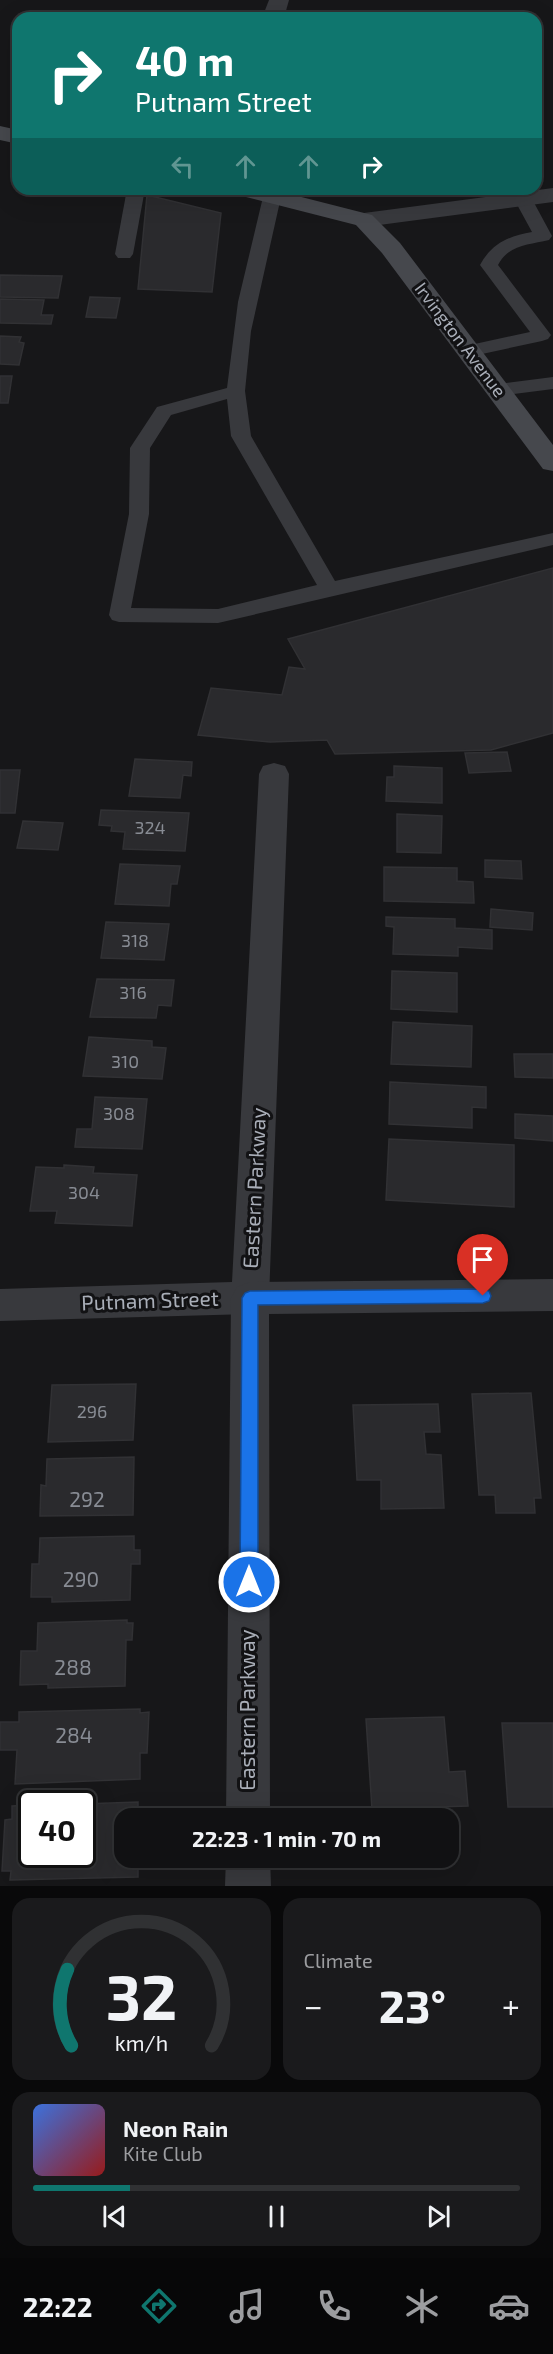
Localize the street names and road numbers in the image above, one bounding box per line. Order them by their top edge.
street label: Irvington Avenue [411,278,511,401]
street label: Eastern Parkway [237,1107,270,1269]
street label: Putnam Street [81,1285,219,1314]
street label: Eastern Parkway [234,1629,259,1791]

